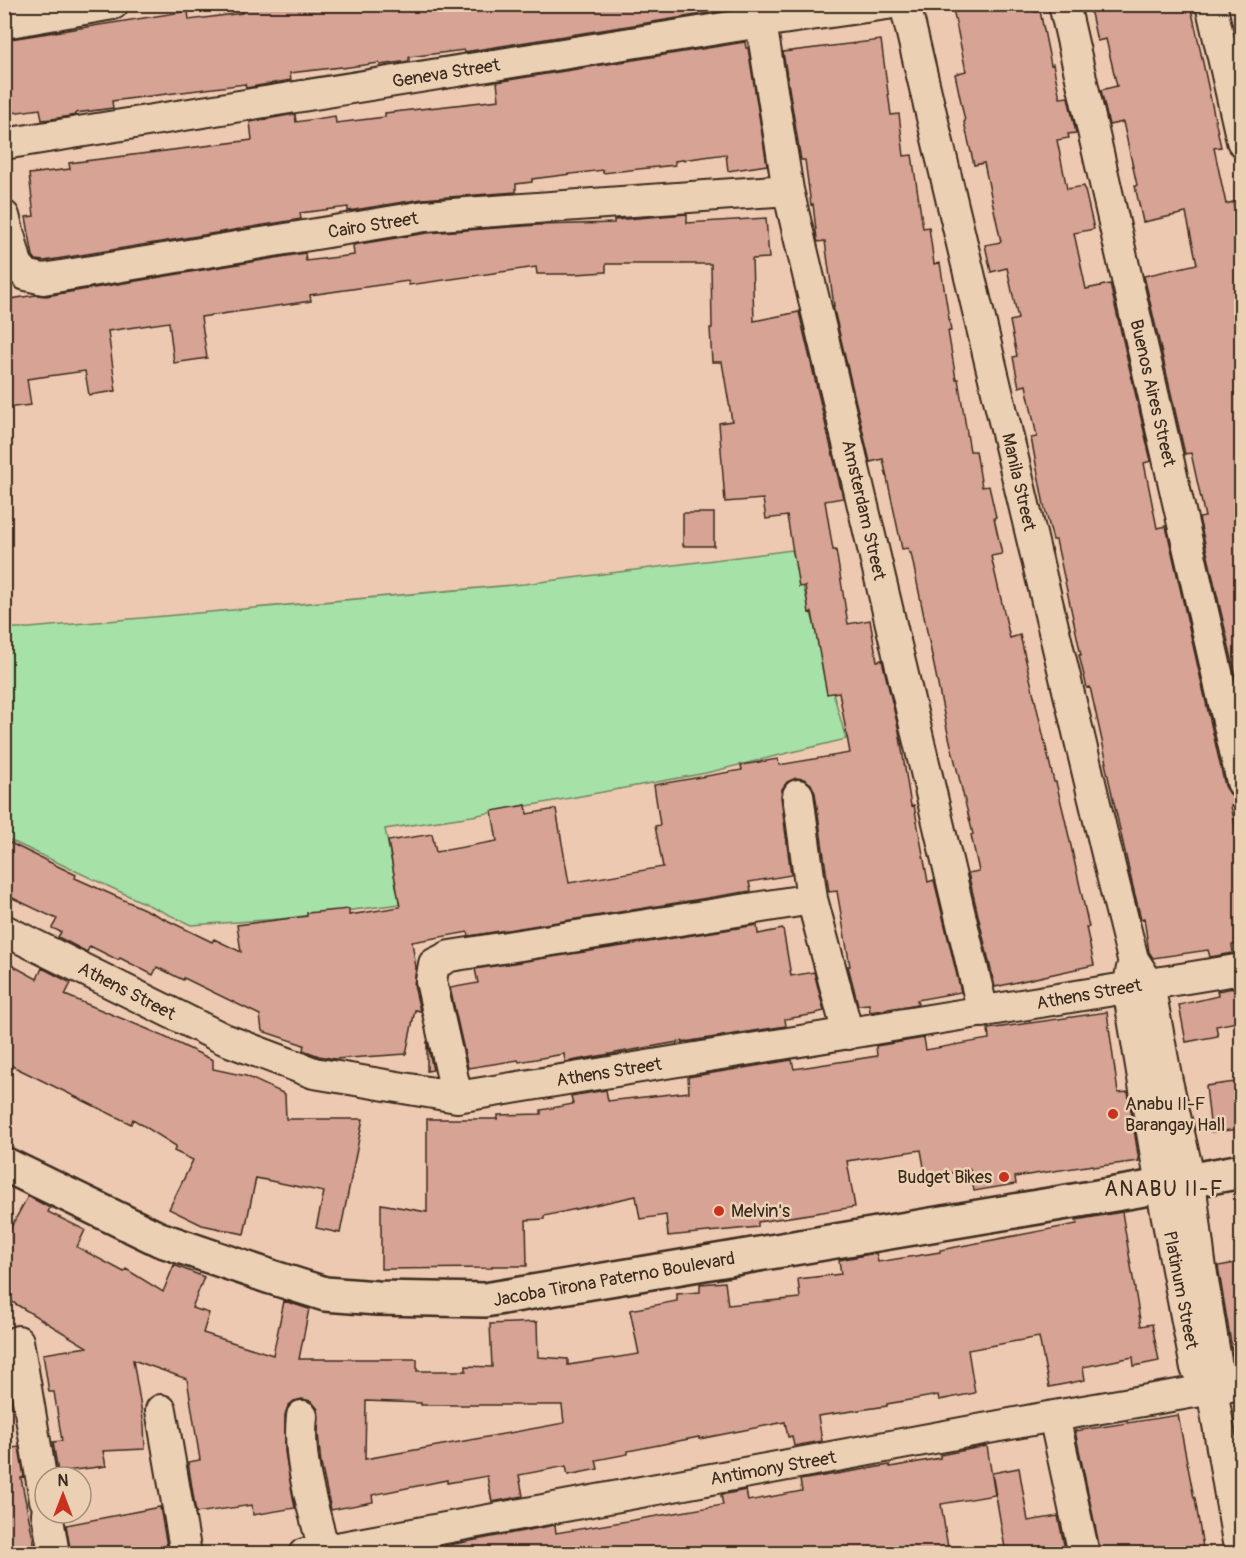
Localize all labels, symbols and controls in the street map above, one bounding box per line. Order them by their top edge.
street label: Geneva Street [391,54,502,93]
street label: Cairo Street [326,207,421,244]
street label: Buenos Aires Street [1124,317,1181,470]
street label: Manila Street [996,431,1041,534]
street label: Amsterdam Street [836,438,891,583]
street label: Athens Street [74,957,180,1026]
street label: Athens Street [1035,974,1144,1015]
street label: Athens Street [555,1053,664,1092]
place label: Anabu II-F Barangay Hall [1125,1093,1225,1137]
marker: Anabu II-F Barangay Hall [1106,1107,1120,1121]
place label: Budget Bikes [897,1166,992,1189]
marker: Budget Bikes [997,1170,1011,1184]
district label: ANABU II-F [1104,1176,1224,1203]
place label: Melvin's [731,1200,790,1223]
marker: Melvin's [712,1204,726,1218]
street label: Platinum Street [1158,1229,1203,1352]
street label: Jacoba Tirona Paterno Boulevard [491,1247,737,1312]
street label: Antimony Street [708,1446,839,1491]
north arrow [33,1465,93,1525]
text: N [58,1471,69,1491]

